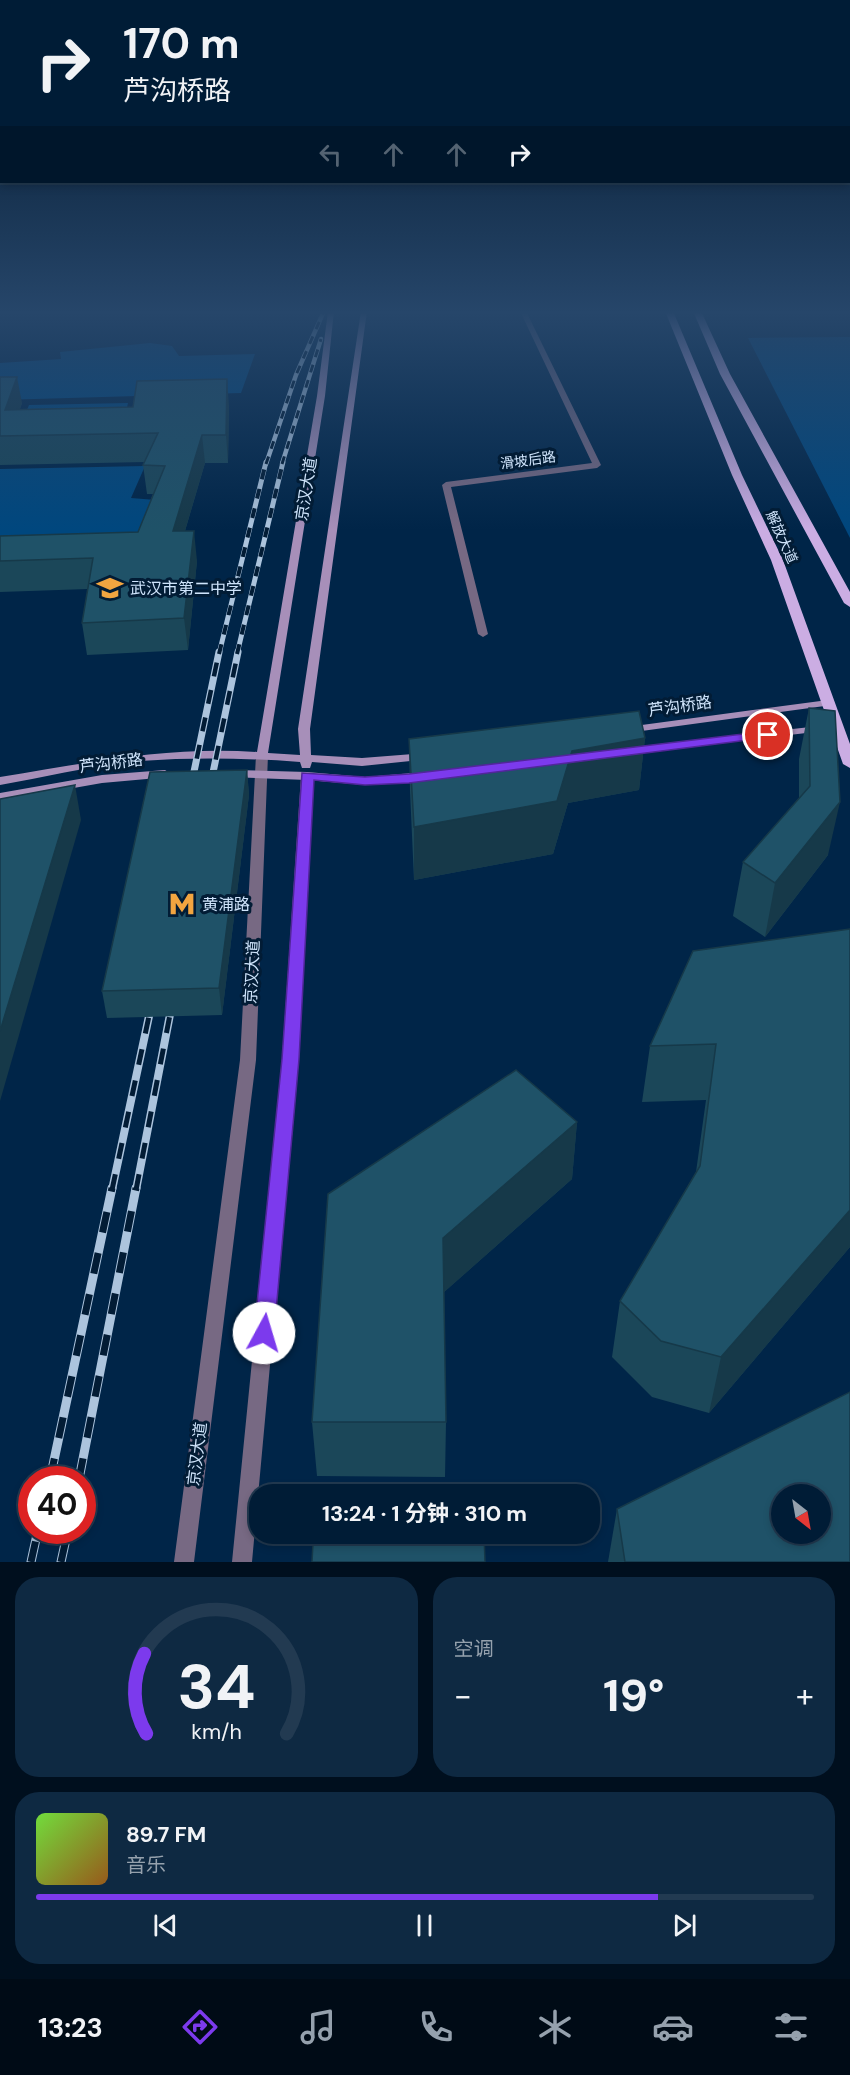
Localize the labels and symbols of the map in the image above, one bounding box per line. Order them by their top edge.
street label: 滑坡后路 [499,447,557,473]
street label: 京汉大道 [291,456,321,522]
street label: 解放大道 [762,508,802,566]
school or university icon: 武汉市第二中学 [95,573,125,603]
place label: 武汉市第二中学 [130,578,242,599]
street label: 芦沟桥路 [647,691,713,721]
pin [742,709,793,760]
street label: 芦沟桥路 [78,749,144,777]
metro station icon: 黄浦路 [167,889,197,919]
place label: 黄浦路 [202,894,250,915]
street label: 京汉大道 [240,939,264,1005]
position arrow [232,1301,296,1365]
street label: 京汉大道 [183,1421,211,1487]
speed limit sign: 40 [18,1466,96,1544]
north arrow [771,1484,831,1544]

